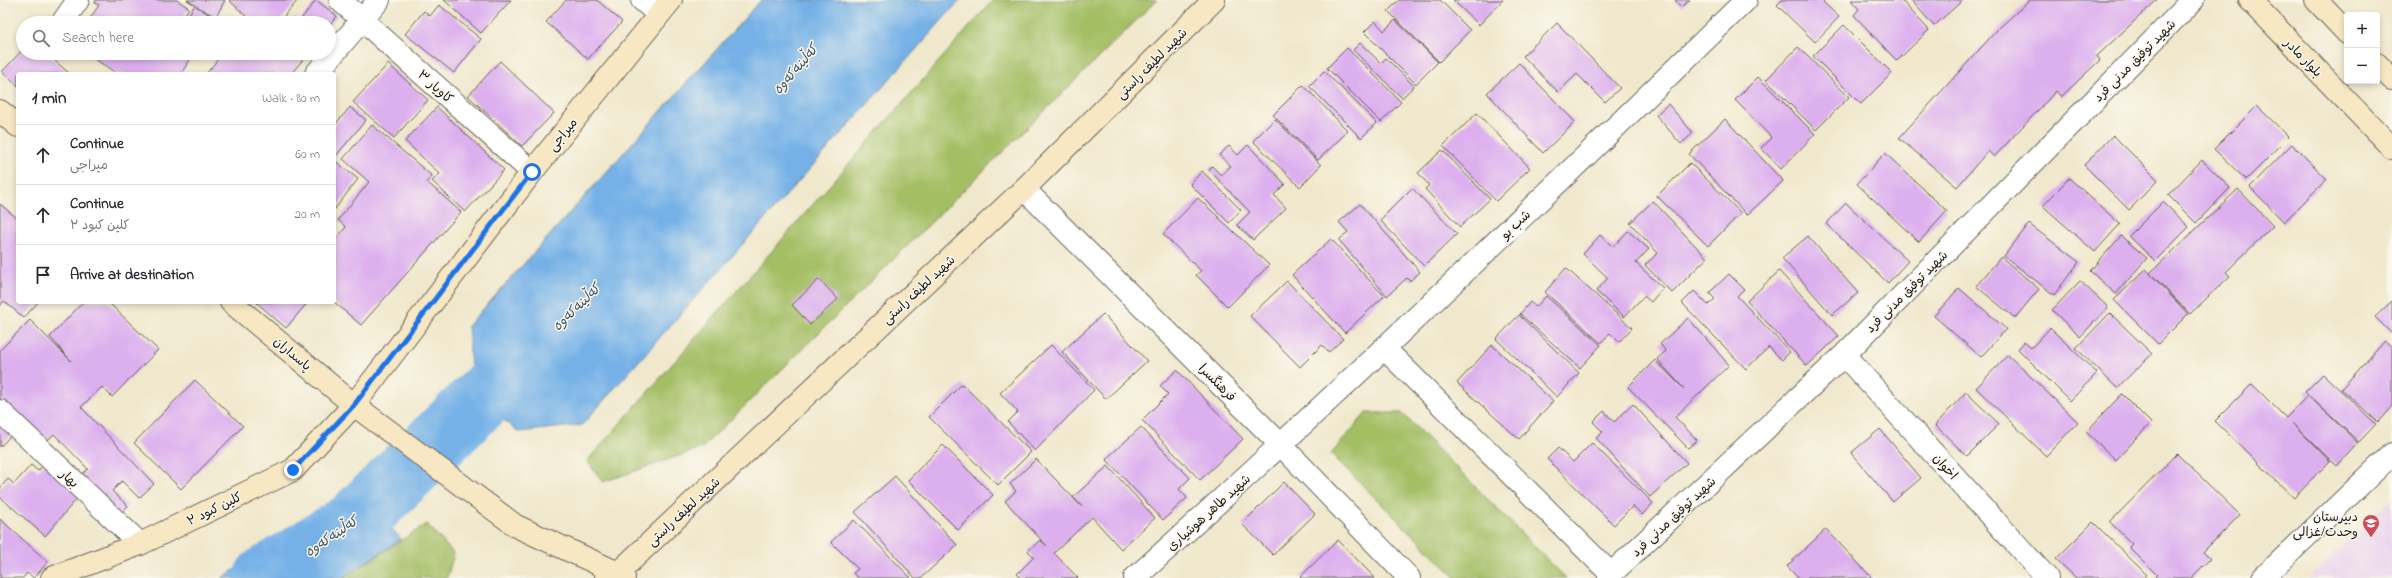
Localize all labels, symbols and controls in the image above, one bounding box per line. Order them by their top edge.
map controls [2344,12,2380,84]
button: + [2344,12,2380,48]
street label: شهید توفیق مدنی فرد [2089,15,2181,107]
search box [16,16,336,60]
street label: شهید لطیف راستی [1112,24,1192,104]
icon: search [30,27,52,49]
text: Search here [62,27,134,49]
street label: بلوار مادر [2279,34,2326,82]
water label: کەڵینەکەوە [768,37,826,100]
button: − [2344,48,2380,84]
street label: کاویار ۳ [413,66,457,109]
text: 1 min [32,86,66,111]
text: Walk · 80 m [262,89,320,108]
street label: میراجی [544,114,583,156]
text: Continue [70,133,124,155]
icon: ahead [32,144,54,166]
text: 60 m [295,145,320,164]
text: میراجی [70,156,108,175]
route start [523,163,541,181]
text: Continue [70,193,124,215]
icon: ahead [32,204,54,226]
text: 20 m [295,205,320,224]
street label: شب بو [1496,206,1535,245]
text: کلین کبود ۲ [70,216,129,235]
street label: شهید توفیق مدنی فرد [1861,246,1953,338]
street label: شهید لطیف راستی [878,251,960,329]
icon: arrive [32,264,54,286]
text: Arrive at destination [70,264,194,286]
water label: کەڵینەکەوە [547,277,608,337]
street label: پاسداران [269,333,315,376]
street label: فرهنگسرا [1194,360,1240,406]
street label: اخوان [1928,450,1962,484]
route end [284,461,302,479]
street label: بهار [55,465,83,493]
street label: شهید طاهر هوشیاری [1163,470,1255,556]
street label: شهید لطیف راستی [643,473,725,551]
street label: شهید توفیق مدنی فرد [1627,473,1721,562]
street label: کلین کبود ۲ [184,488,246,531]
place label: دبیرستان وحدت/غزالی [2293,508,2358,542]
water label: کەڵینەکەوە [300,509,365,563]
school or university icon: دبیرستان وحدت/غزالی [2361,513,2381,538]

